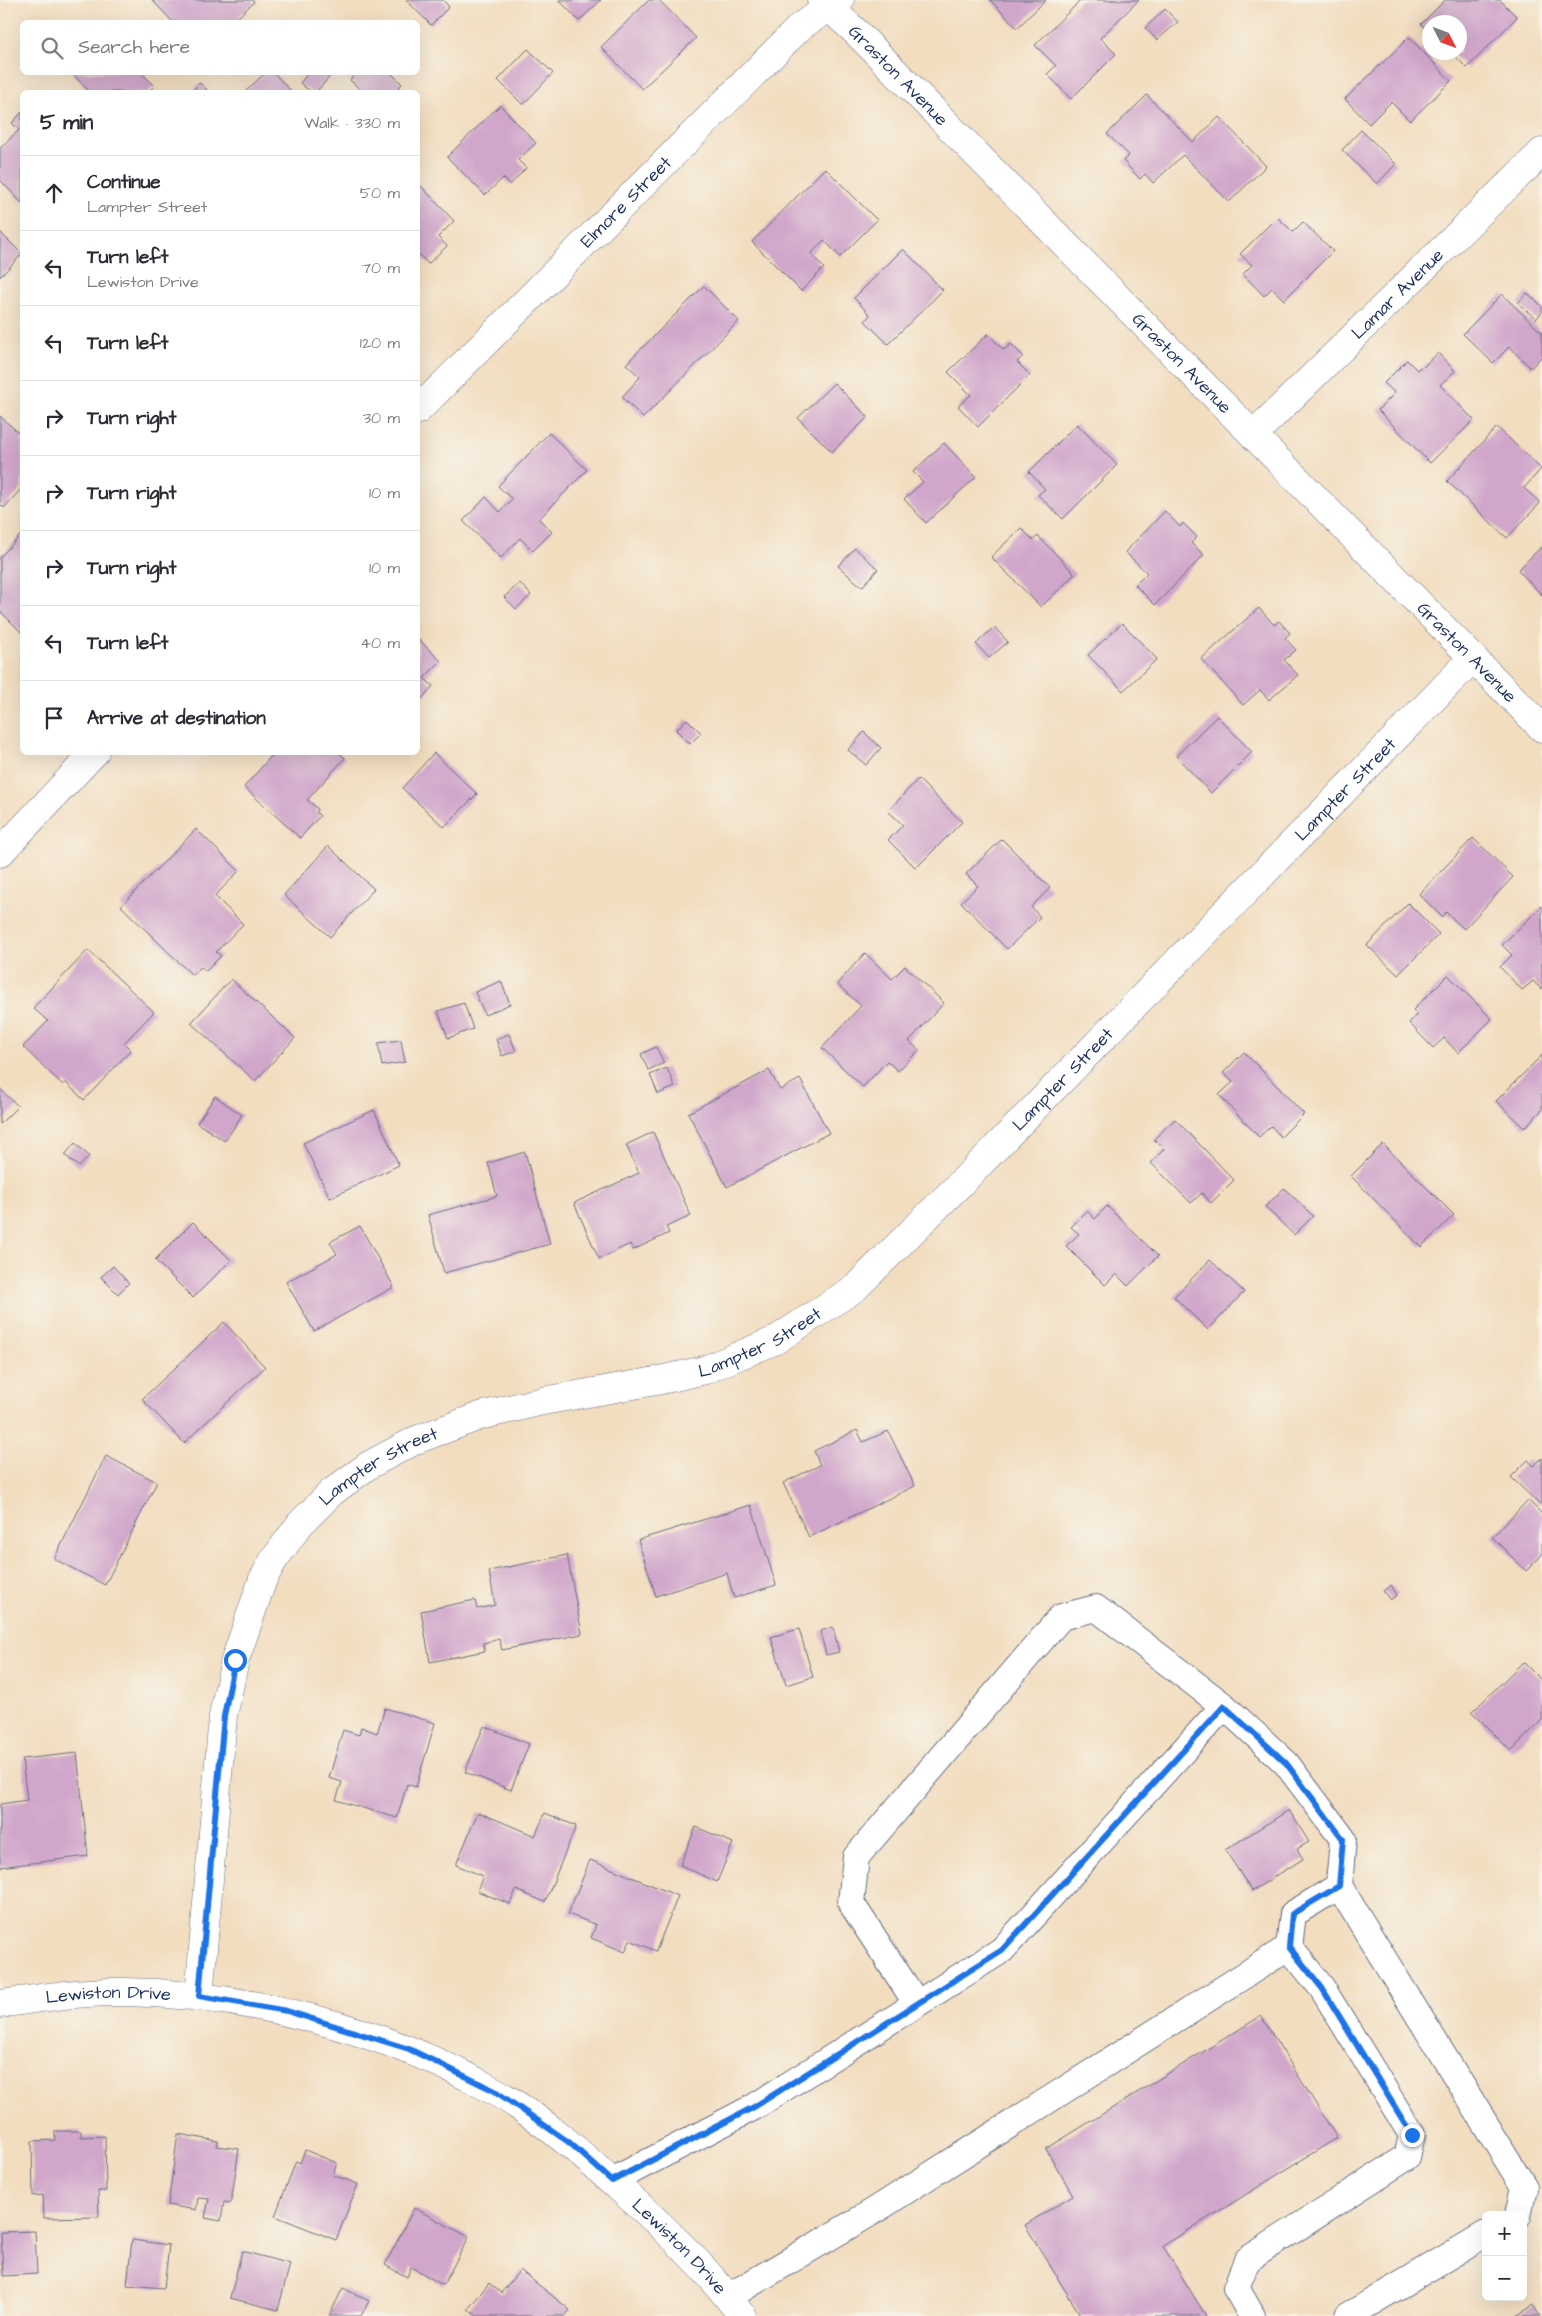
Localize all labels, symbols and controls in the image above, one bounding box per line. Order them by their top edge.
north arrow [1422,15,1467,60]
street label: Graston Avenue [843,19,954,132]
search box [20,20,420,75]
icon: search [38,34,66,62]
text: Search here [78,34,190,61]
text: 5 min [40,108,93,137]
text: Walk · 330 m [304,112,400,134]
street label: Elmore Street [575,150,678,254]
text: Continue [87,169,161,196]
icon: ahead [40,179,68,207]
text: 50 m [360,182,400,204]
text: Lampter Street [87,196,207,218]
street label: Lamar Avenue [1346,243,1450,345]
text: Turn left [87,244,168,271]
icon: left [40,254,68,282]
text: 70 m [361,257,400,279]
text: Lewiston Drive [87,271,199,293]
street label: Graston Avenue [1126,307,1237,419]
icon: left [40,329,68,357]
text: Turn left [87,330,168,357]
text: 120 m [360,332,400,354]
icon: right [40,404,68,432]
text: Turn right [87,405,176,432]
text: 30 m [363,407,400,429]
icon: right [40,479,68,507]
text: Turn right [87,480,176,507]
text: 10 m [369,482,400,504]
icon: right [40,554,68,582]
text: Turn right [87,555,176,582]
text: 10 m [369,557,400,579]
street label: Graston Avenue [1411,596,1522,709]
icon: left [40,629,68,657]
text: Turn left [87,630,168,657]
text: 40 m [360,632,400,654]
icon: arrive [40,704,68,732]
text: Arrive at destination [87,705,266,732]
street label: Lampter Street [1289,732,1402,847]
street label: Lampter Street [1007,1022,1120,1137]
street label: Lampter Street [696,1301,827,1384]
street label: Lampter Street [313,1421,442,1511]
route start [224,1649,247,1672]
street label: Lewiston Drive [44,1980,172,2010]
route end [1401,2124,1424,2147]
street label: Lewiston Drive [626,2193,732,2300]
map controls [1482,2211,1527,2301]
button: + [1482,2211,1527,2256]
button: − [1482,2256,1527,2301]

